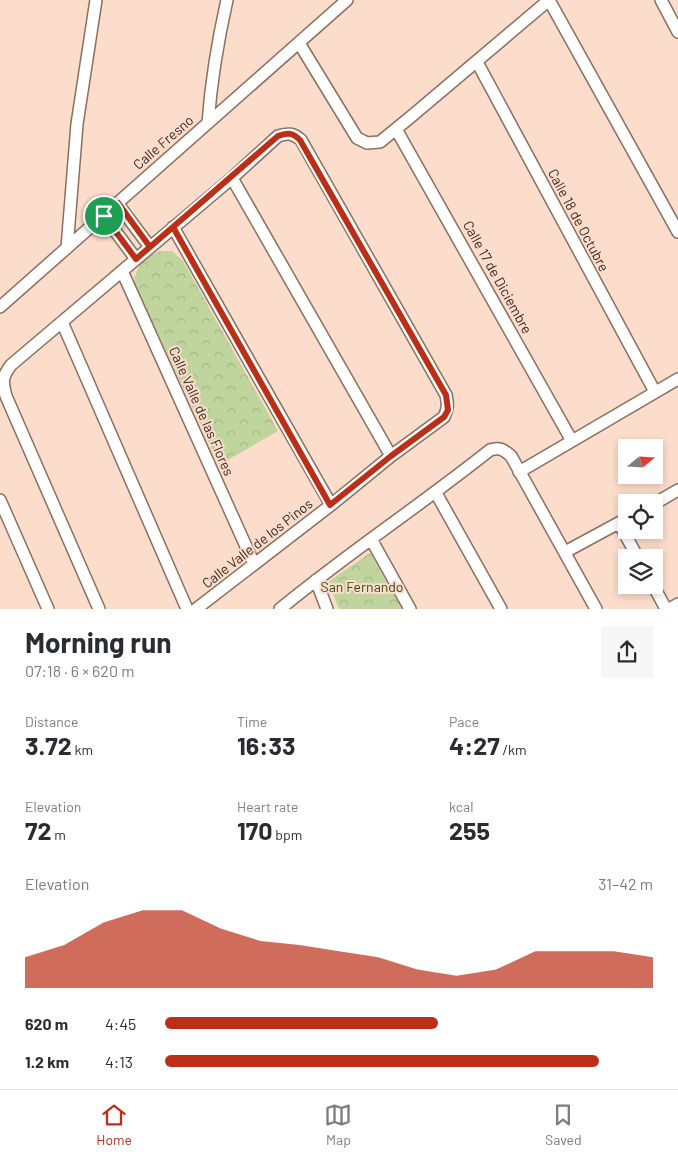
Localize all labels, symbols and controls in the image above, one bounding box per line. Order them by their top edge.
street label: Calle Fresno [129,111,197,173]
street label: Calle 18 de Octubre [545,166,613,274]
pin [83,195,125,237]
icon: arrive [90,202,118,230]
street label: Calle 17 de Diciembre [460,217,536,337]
street label: Calle Valle de las Flores [166,344,238,478]
north arrow [618,439,662,484]
map controls [618,439,663,594]
street label: Calle Valle de los Pinos [198,494,316,591]
button: locate [618,494,663,539]
button: layers [618,549,663,594]
park label: San Fernando [320,578,404,595]
text: Morning run [25,625,172,659]
button: share [601,626,653,678]
text: 07:18 · 6 × 620 m [25,661,134,680]
text: Distance [25,713,78,730]
text: Time [237,713,267,730]
text: Pace [449,713,479,730]
text: 3.72 [25,730,72,760]
text: 16:33 [237,730,295,760]
text: 4:27 [449,730,500,760]
text: km [72,741,93,758]
text: /km [500,741,527,758]
text: Elevation [25,798,81,815]
text: Heart rate [237,798,298,815]
text: kcal [449,798,473,815]
text: 72 [25,815,51,845]
text: 170 [237,815,273,845]
text: 255 [449,815,490,845]
text: m [51,826,66,843]
text: bpm [273,826,302,843]
text: Elevation [25,874,89,893]
text: 31–42 m [598,874,653,893]
text: 620 m [25,1014,68,1033]
text: 4:45 [105,1014,136,1033]
text: 1.2 km [25,1052,69,1071]
text: 4:13 [105,1052,133,1071]
tab: Home [96,1101,132,1148]
tab: Map [324,1101,352,1148]
tab: Saved [545,1101,582,1148]

